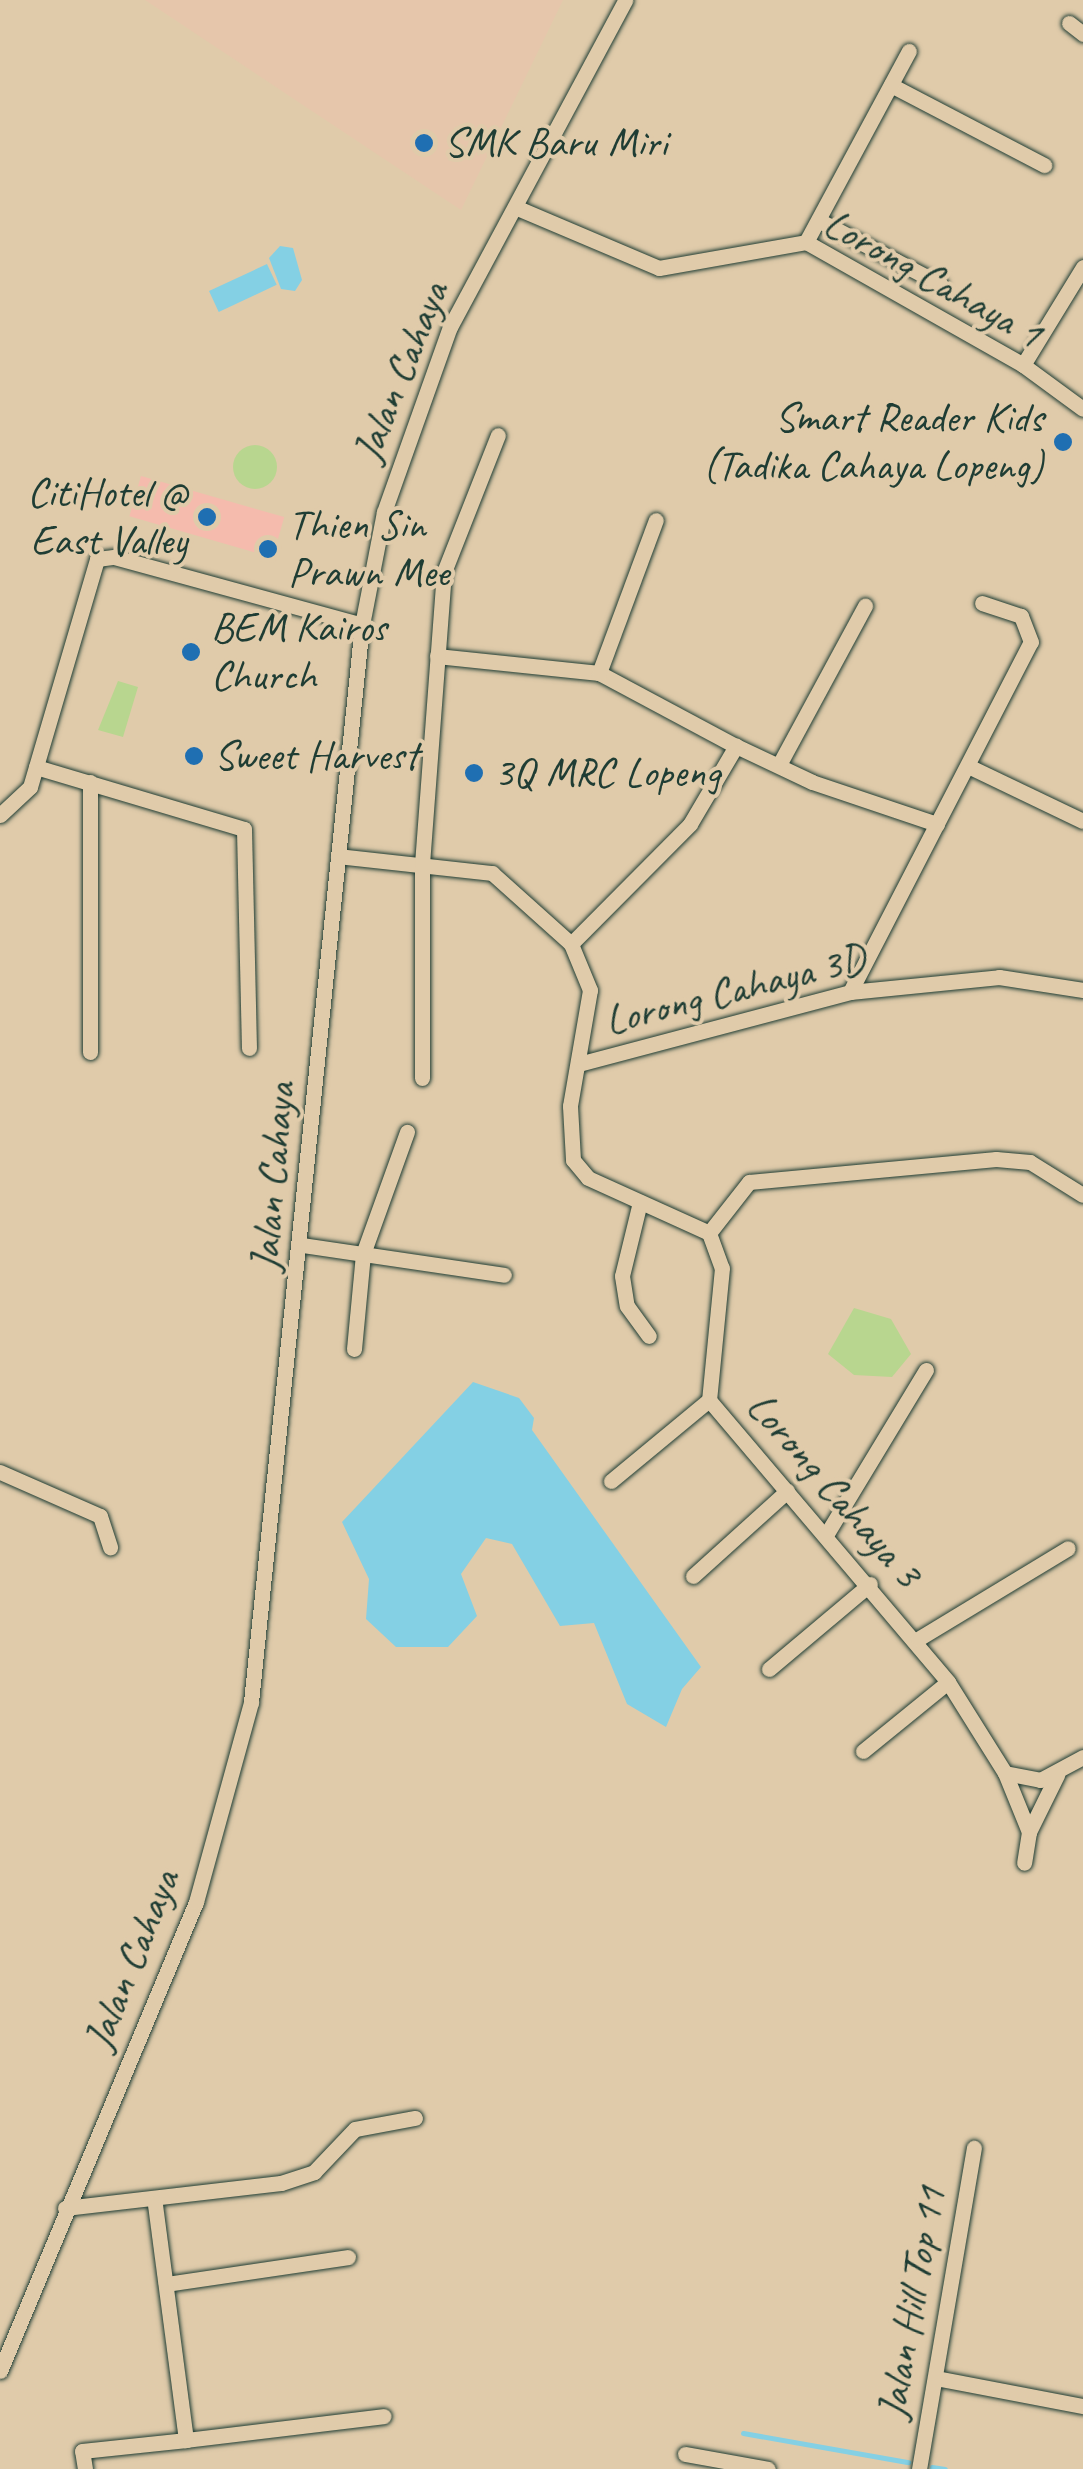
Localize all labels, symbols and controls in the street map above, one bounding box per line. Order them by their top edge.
place label: SMK Baru Miri [444,118,668,168]
marker: SMK Baru Miri [413,132,435,154]
street label: Lorong Cahaya 1 [815,198,1051,360]
street label: Jalan Cahaya [342,275,460,469]
place label: Smart Reader Kids (Tadika Cahaya Lopeng) [702,393,1043,492]
marker: Smart Reader Kids (Tadika Cahaya Lopeng) [1052,431,1074,453]
place label: CitiHotel @ East Valley [27,468,187,566]
place label: Thien Sin Prawn Mee [288,500,449,598]
marker: CitiHotel @ East Valley [196,506,218,528]
marker: Thien Sin Prawn Mee [257,538,279,560]
place label: BEM Kairos Church [211,603,385,701]
marker: BEM Kairos Church [180,641,202,663]
place label: Sweet Harvest [214,731,419,781]
marker: Sweet Harvest [183,745,205,767]
place label: 3Q MRC Lopeng [494,748,722,798]
marker: 3Q MRC Lopeng [463,762,485,784]
street label: Lorong Cahaya 3D [600,933,870,1047]
street label: Jalan Cahaya [240,1080,306,1274]
street label: Lorong Cahaya 3 [736,1382,932,1598]
street label: Jalan Cahaya [73,1863,191,2057]
street label: Jalan Hill Top 11 [867,2183,957,2423]

